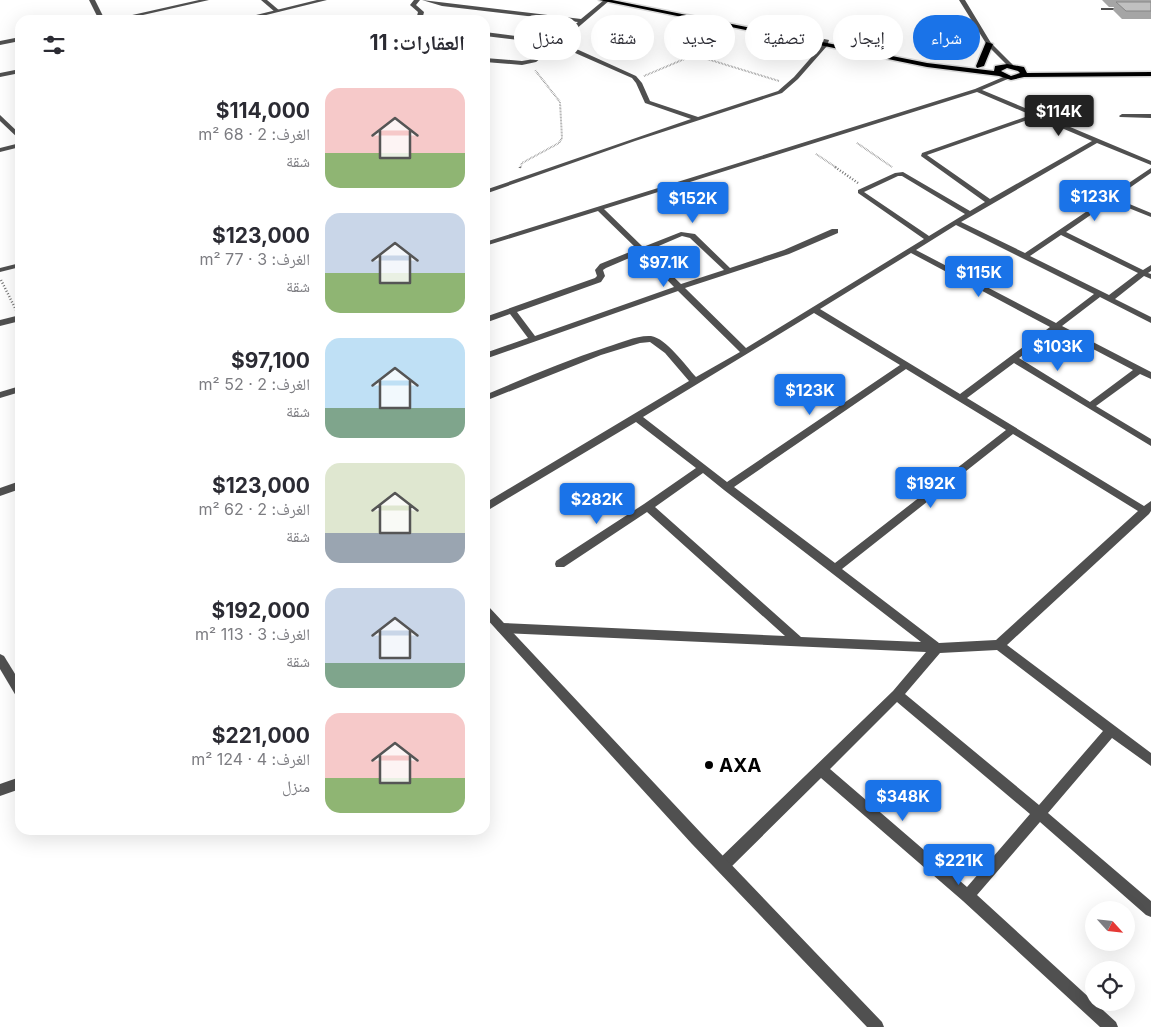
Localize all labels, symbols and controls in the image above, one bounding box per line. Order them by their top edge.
chip: منزل [514,15,581,60]
chip: شقة [591,15,654,60]
chip: جديد [664,15,735,60]
chip: تصفية [745,15,823,60]
chip: إيجار [833,15,903,60]
chip: شراء [913,15,980,60]
text: العقارات: 11 [369,30,465,55]
icon: filters [40,31,68,59]
pin: $114K [1024,94,1094,137]
text: $114,000 [216,98,310,123]
text: $114K [1036,101,1082,121]
icon: home [365,108,425,168]
text: الغرف: 2 · 68 m² [198,124,310,144]
text: شقة [286,151,310,171]
pin: $123K [1060,180,1130,222]
pin: $152K [658,182,728,224]
text: $123K [1070,186,1120,206]
text: $152K [668,188,718,208]
text: $123,000 [212,223,310,248]
icon: home [365,233,425,293]
pin: $97.1K [623,246,705,288]
text: الغرف: 3 · 77 m² [200,249,310,269]
text: $97.1K [639,252,689,272]
pin: $115K [944,256,1014,298]
text: $115K [956,262,1002,282]
text: شقة [286,276,310,296]
pin: $103K [1023,330,1093,372]
text: $103K [1033,336,1083,356]
text: $97,100 [231,348,310,373]
icon: home [365,358,425,418]
text: الغرف: 2 · 52 m² [199,374,310,394]
pin: $123K [775,374,845,416]
text: $123K [785,380,835,400]
text: شقة [286,401,310,421]
pin: $192K [896,466,966,509]
text: $123,000 [212,473,310,498]
text: $192K [906,473,956,493]
pin: $282K [562,482,632,525]
icon: home [365,483,425,543]
text: $282K [571,489,623,509]
text: الغرف: 2 · 62 m² [198,499,310,519]
text: شقة [286,526,310,546]
text: $192,000 [211,598,310,623]
icon: home [365,608,425,668]
text: الغرف: 3 · 113 m² [195,624,310,644]
text: شقة [286,651,310,671]
text: $221,000 [212,723,310,748]
icon: home [365,733,425,793]
text: الغرف: 4 · 124 m² [191,749,310,769]
place label: AXA [719,754,761,777]
marker: AXA [703,759,715,771]
text: منزل [282,776,310,796]
pin: $348K [868,780,938,822]
text: $348K [876,786,930,806]
pin: $221K [924,844,994,886]
text: $221K [934,850,984,870]
north arrow [1085,901,1135,951]
map controls [1085,901,1135,1011]
button: locate [1085,961,1135,1011]

